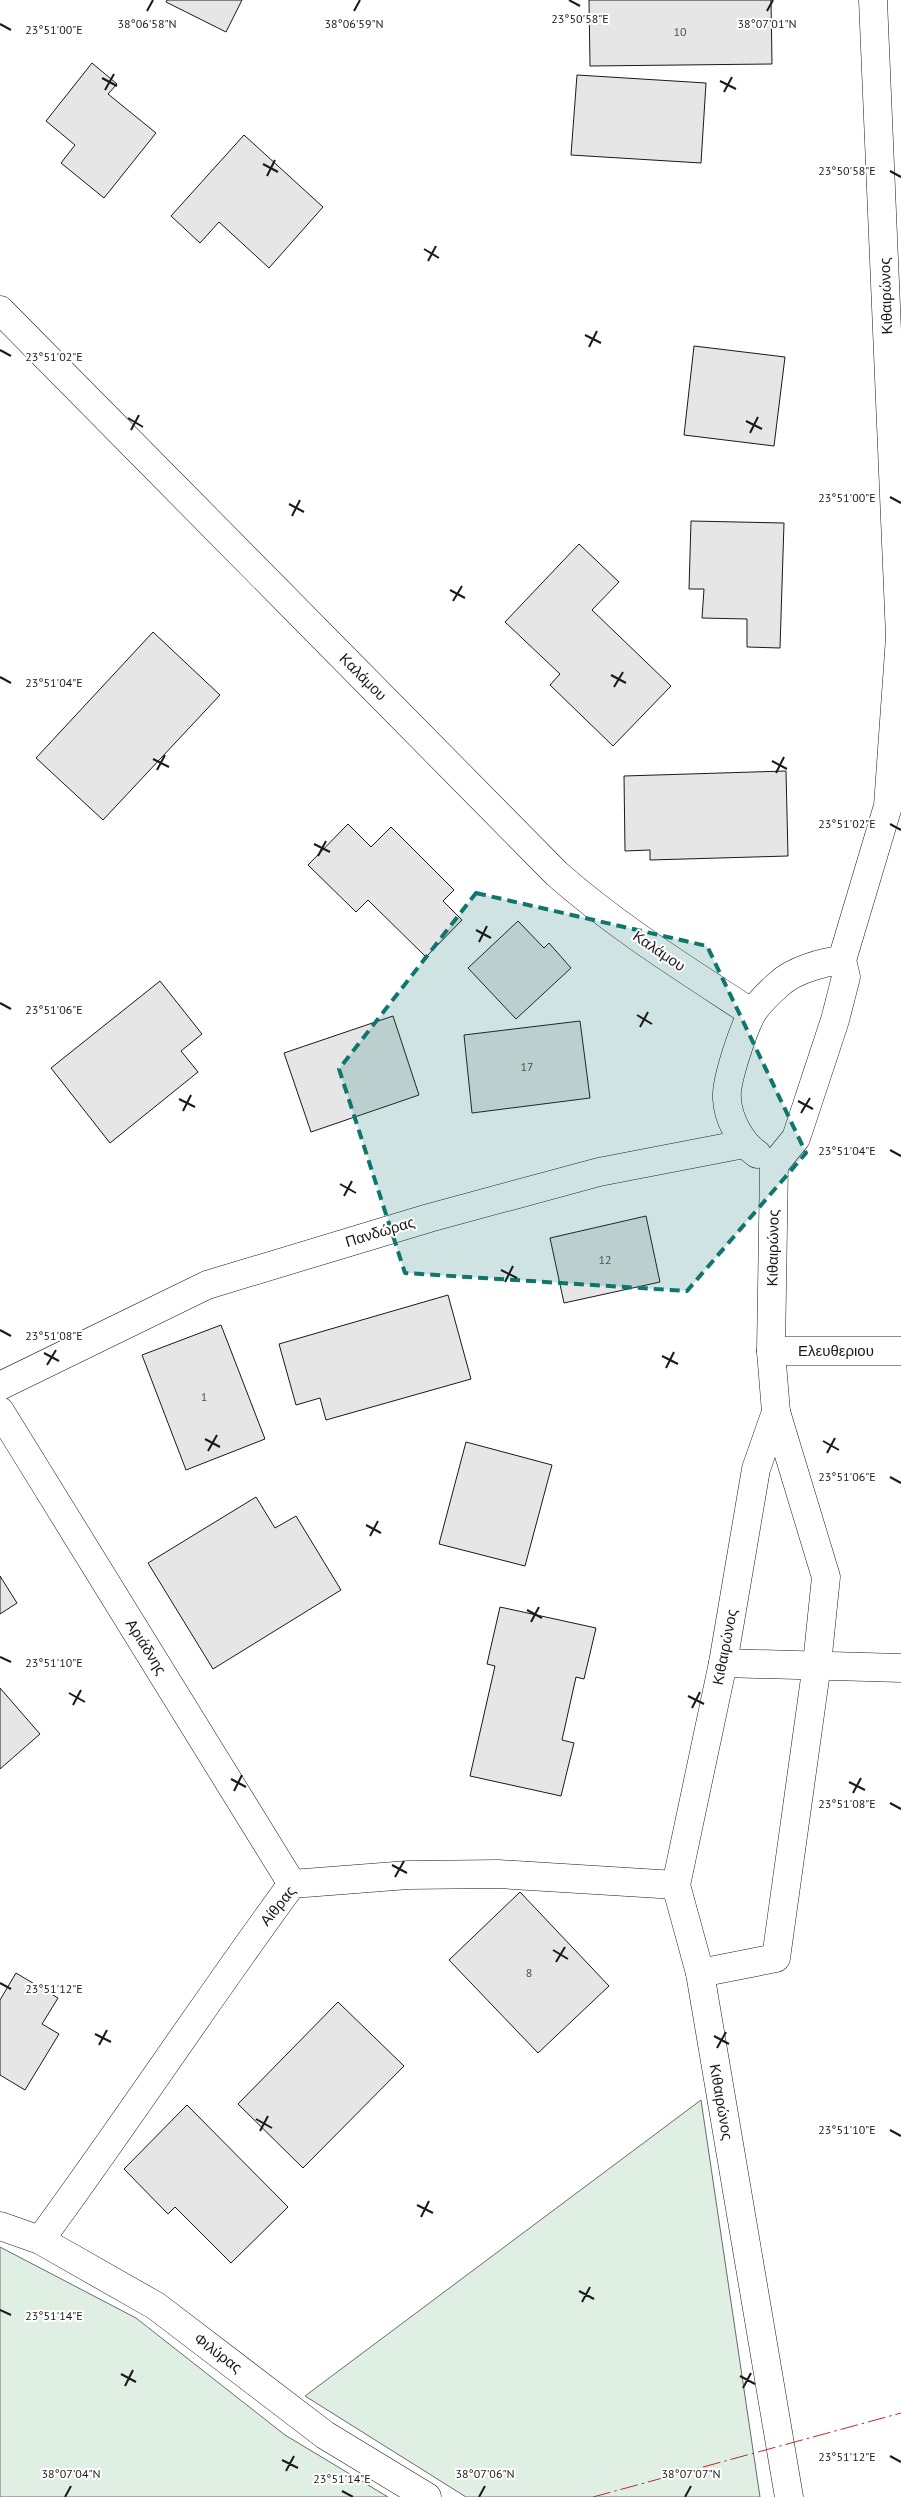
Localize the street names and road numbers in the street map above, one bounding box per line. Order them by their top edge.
street label: Κιθαιρώνος [875,257,896,335]
street label: Καλάμου [336,649,391,704]
street label: Καλάμου [629,926,689,975]
street label: Κιθαιρώνος [762,1209,783,1287]
street label: Πανδώρας [343,1212,417,1251]
street label: Ελευθεριου [798,1341,874,1360]
street label: Κιθαιρώνος [708,1607,741,1687]
street label: Αριάδνης [122,1615,171,1678]
street label: Αίθρας [256,1882,300,1930]
street label: Κιθαιρώνος [705,2062,738,2141]
street label: Φιλύρας [191,2328,246,2377]

